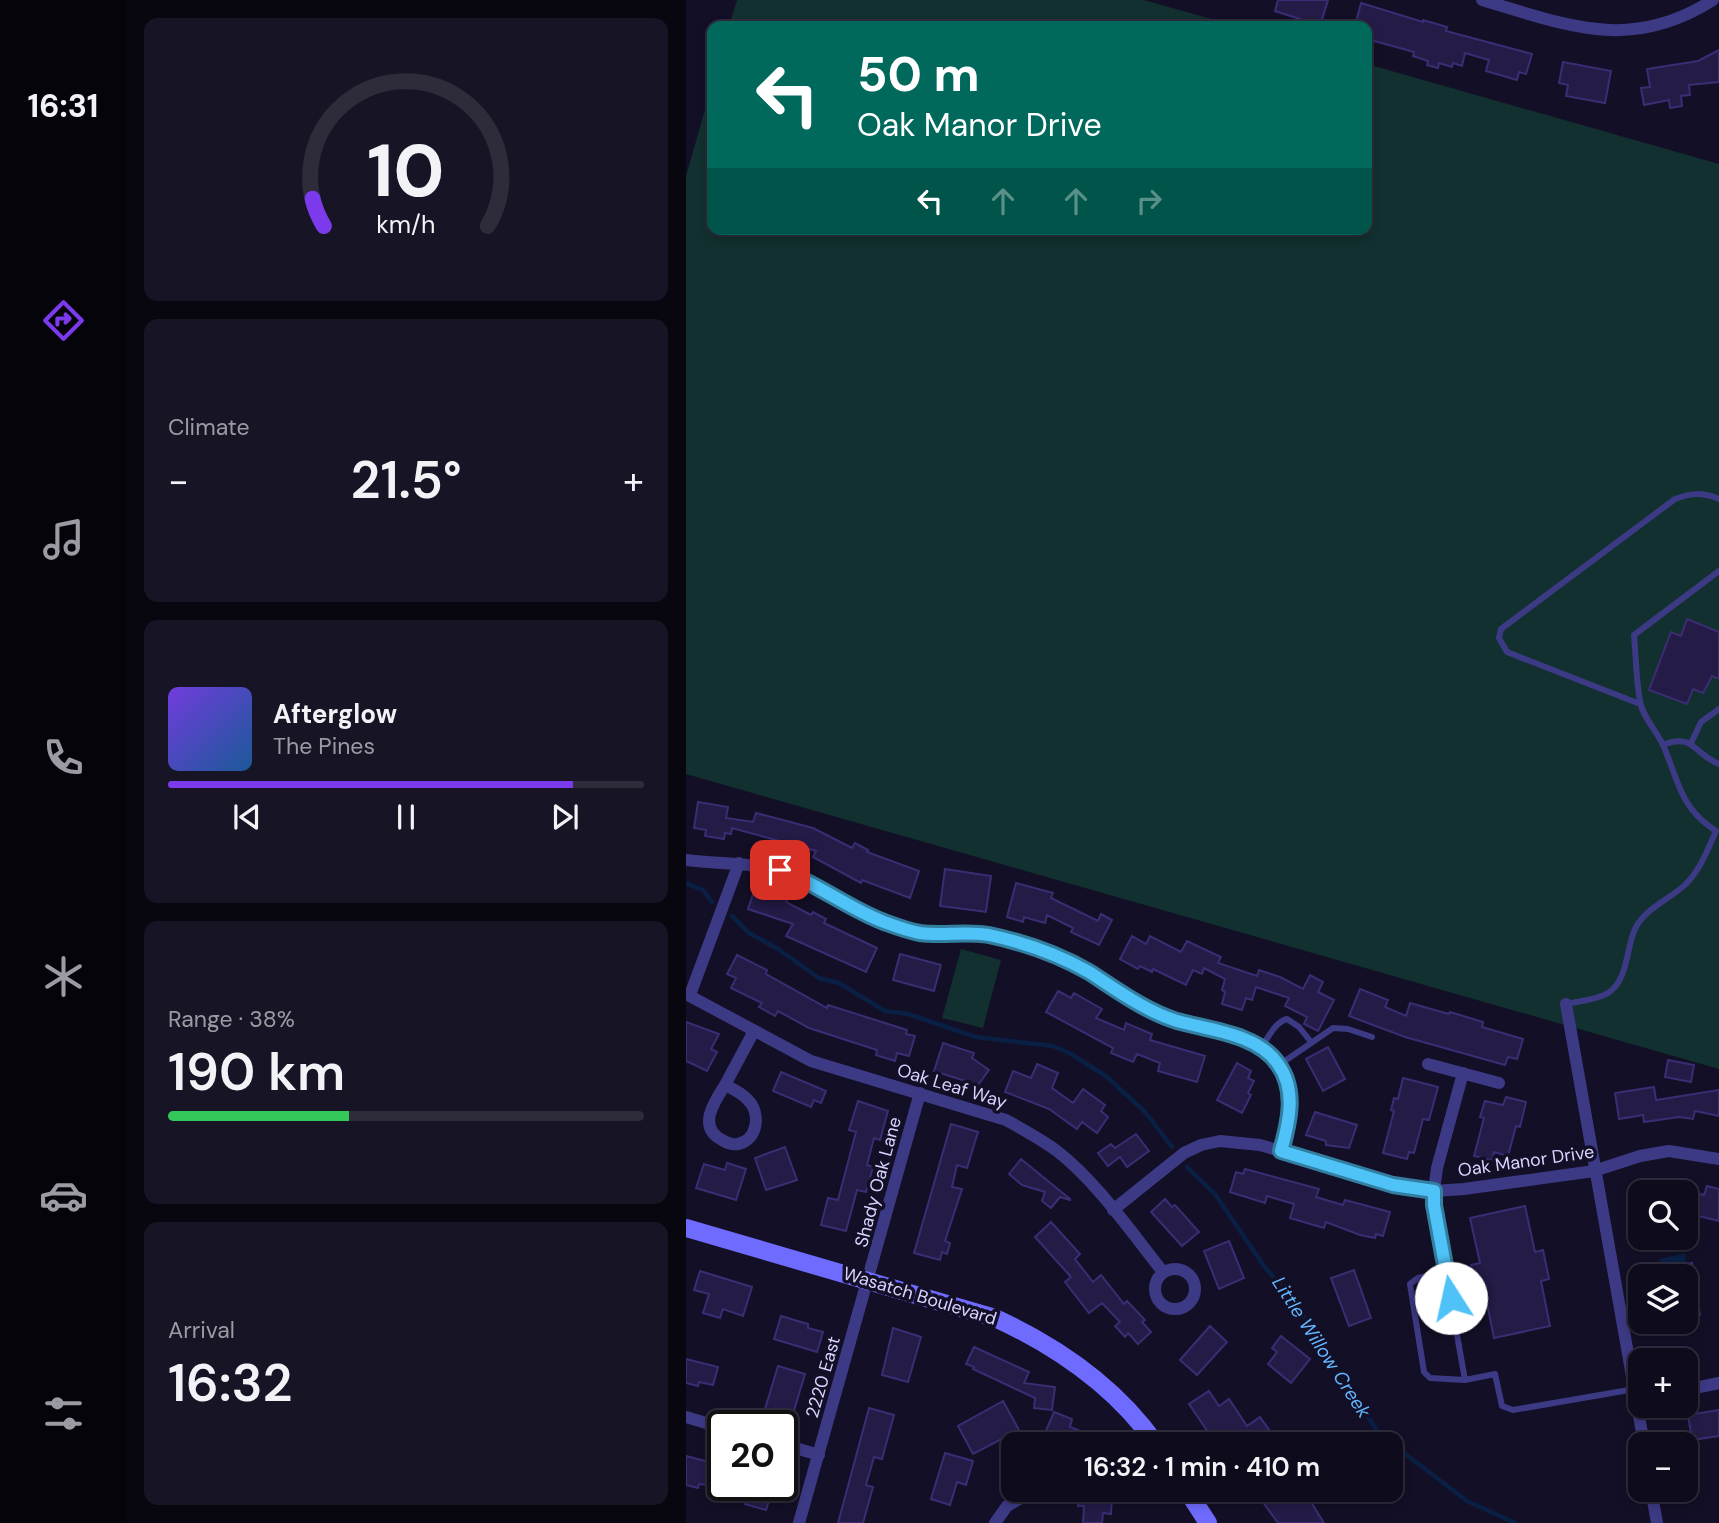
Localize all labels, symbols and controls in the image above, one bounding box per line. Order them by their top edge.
text: 50 m [857,42,980,106]
icon: left [742,49,833,140]
text: 16:31 [28,85,98,127]
text: Oak Manor Drive [857,104,1102,146]
text: 10 [367,124,445,219]
icon: left [911,182,949,220]
icon: ahead [984,182,1022,220]
icon: ahead [1057,182,1095,220]
icon: right [1130,182,1168,220]
text: km/h [376,207,436,240]
icon: directions [39,296,88,345]
text: Climate [168,412,250,442]
text: 21.5° [350,446,462,514]
text: − [168,456,189,506]
text: + [623,456,644,506]
icon: music [39,515,88,564]
text: Afterglow [273,697,397,731]
text: The Pines [273,731,375,761]
icon: phone [39,733,88,782]
icon: previous [228,798,266,836]
icon: pause [387,798,425,836]
icon: next [546,798,584,836]
pin [750,840,810,900]
icon: arrive [761,851,799,889]
icon: climate [39,952,88,1001]
text: Range · 38% [168,1004,295,1034]
text: 190 km [168,1038,345,1106]
street label: Oak Leaf Way [894,1058,1010,1114]
street label: Shady Oak Lane [849,1114,907,1250]
street label: Oak Manor Drive [1456,1140,1596,1182]
icon: car [39,1171,88,1220]
map controls [1628,1180,1698,1502]
button: search [1628,1180,1698,1250]
street label: Wasatch Boulevard [840,1261,1000,1331]
position arrow [1414,1261,1488,1335]
button: layers [1628,1264,1698,1334]
water label: Little Willow Creek [1266,1272,1377,1423]
text: Arrival [168,1315,235,1345]
street label: 2220 East [800,1333,846,1421]
button: + [1628,1348,1698,1418]
text: 16:32 [168,1349,293,1417]
icon: filters [39,1389,88,1438]
speed limit sign: 20 [707,1410,798,1501]
button: − [1628,1432,1698,1502]
text: 16:32 · 1 min · 410 m [1084,1450,1320,1484]

